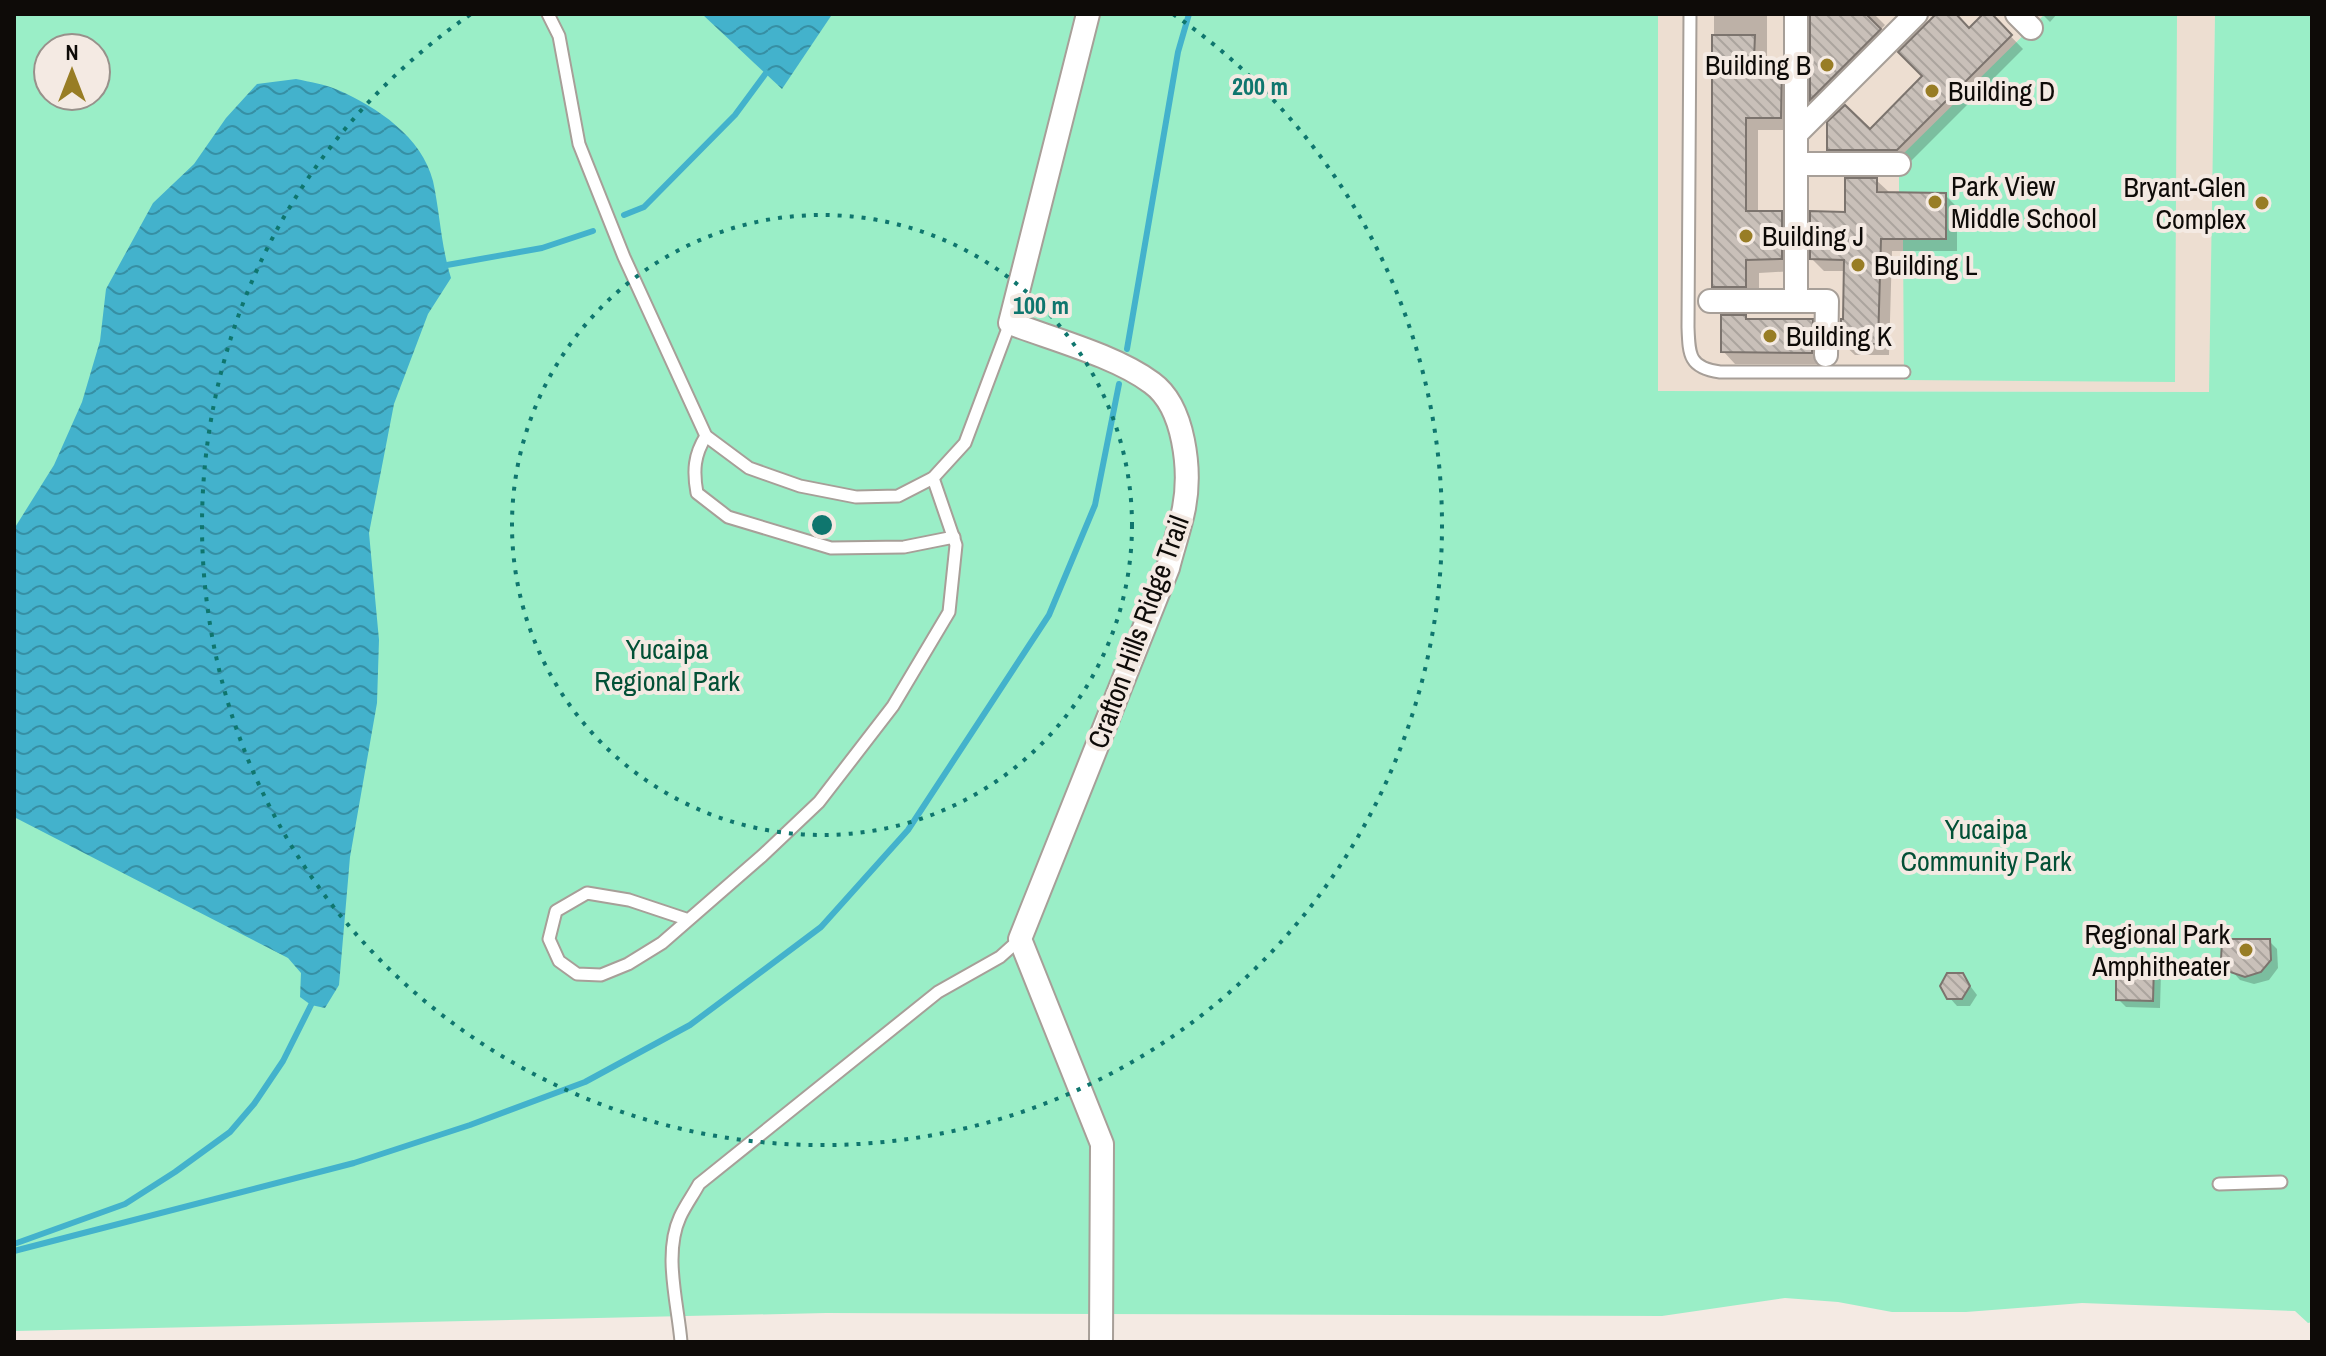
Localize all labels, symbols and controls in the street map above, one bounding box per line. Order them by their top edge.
north arrow [32,32,112,112]
text: N [65,37,79,67]
place label: Building B [1705,46,1811,84]
marker: Building B [1818,56,1836,74]
text: 200 m [1232,70,1288,102]
place label: Building D [1948,72,2055,110]
marker: Building D [1923,82,1941,100]
place label: Park View Middle School [1951,167,2097,237]
place label: Bryant-Glen Complex [2123,168,2247,238]
marker: Park View Middle School [1926,193,1944,211]
marker: Bryant-Glen Complex [2253,194,2271,212]
place label: Building J [1762,217,1864,255]
marker: Building J [1737,227,1755,245]
place label: Building L [1874,246,1978,284]
marker: Building L [1849,256,1867,274]
text: 100 m [1013,289,1069,321]
place label: Building K [1786,317,1892,355]
marker: Building K [1761,327,1779,345]
street label: Crafton Hills Ridge Trail [1078,510,1198,754]
centre of rings [808,511,836,539]
park label: Yucaipa Regional Park [594,630,740,700]
park label: Yucaipa Community Park [1901,810,2072,880]
place label: Regional Park Amphitheater [2085,915,2231,985]
marker: Regional Park Amphitheater [2237,941,2255,959]

